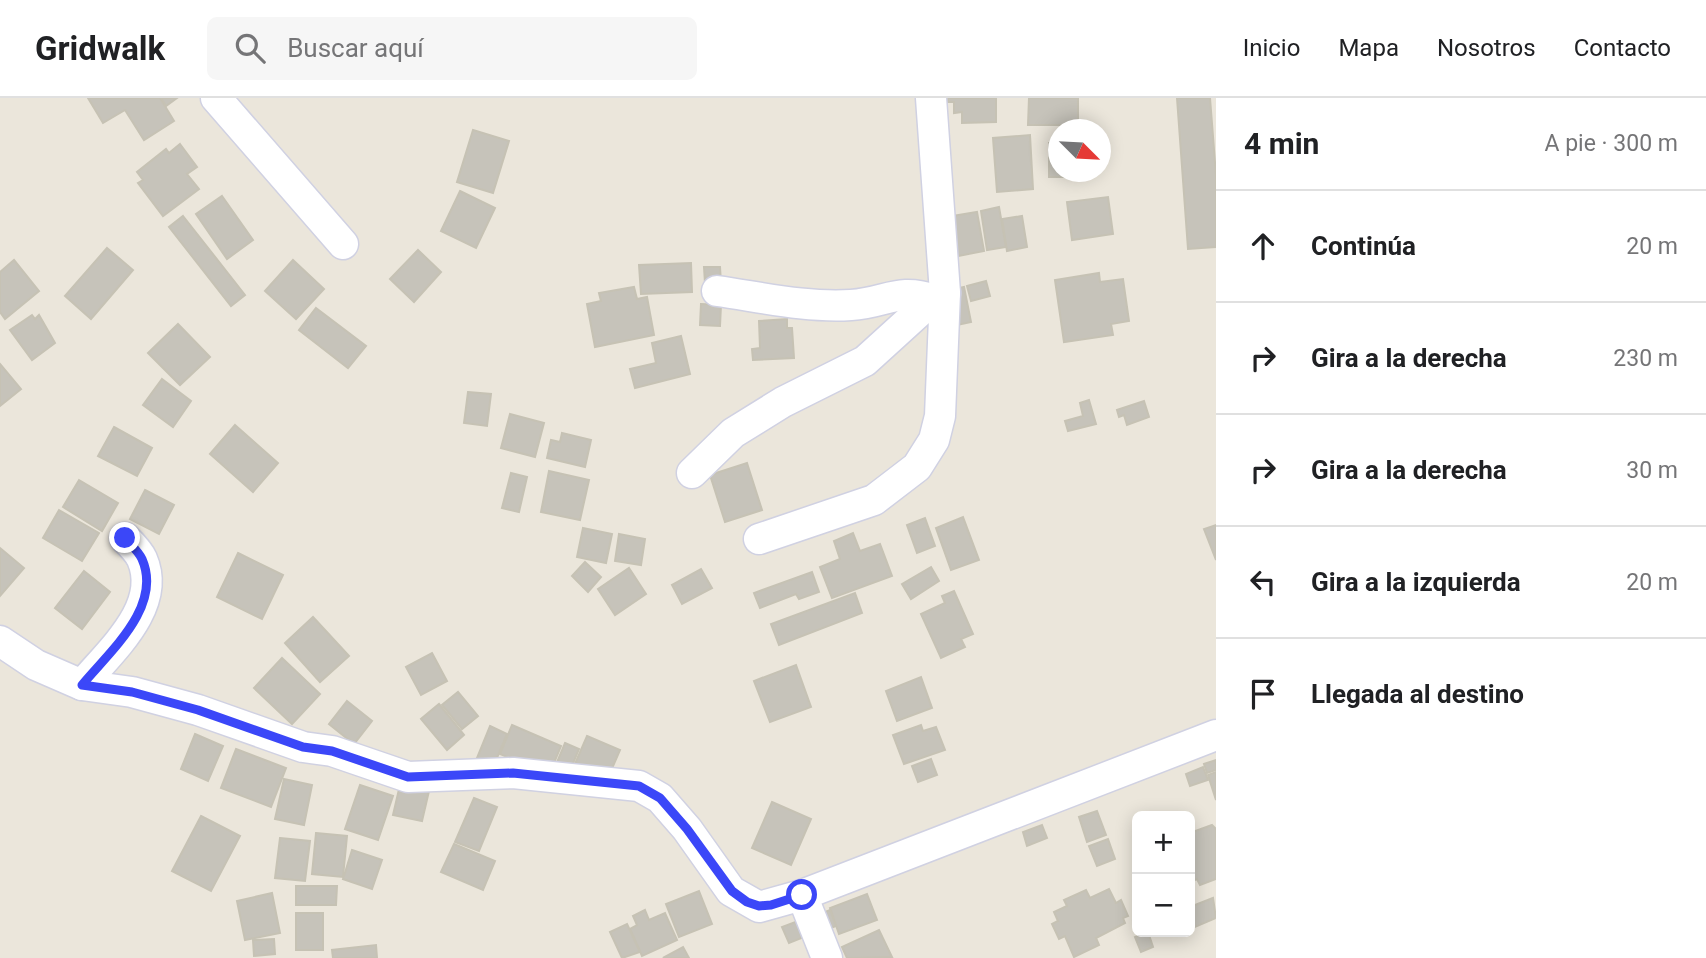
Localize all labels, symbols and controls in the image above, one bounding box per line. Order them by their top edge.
search box [207,17,697,80]
text: Gridwalk [35,29,165,68]
icon: search [231,29,269,67]
text: Buscar aquí [287,33,424,63]
text: Inicio [1243,34,1300,62]
text: Mapa [1338,34,1399,62]
text: Nosotros [1437,34,1536,62]
text: Contacto [1574,34,1671,62]
north arrow [1048,119,1111,182]
text: 4 min [1244,126,1319,161]
text: A pie · 300 m [1545,130,1678,157]
icon: ahead [1244,227,1282,265]
text: Continúa [1311,231,1416,261]
text: 20 m [1626,233,1678,260]
icon: right [1244,339,1282,377]
text: Gira a la derecha [1311,343,1507,373]
text: 230 m [1613,345,1678,372]
icon: right [1244,451,1282,489]
text: Gira a la derecha [1311,455,1507,485]
text: 30 m [1626,457,1678,484]
route end [109,522,140,553]
icon: left [1244,563,1282,601]
text: Gira a la izquierda [1311,567,1521,597]
text: 20 m [1626,569,1678,596]
icon: arrive [1244,675,1282,713]
text: Llegada al destino [1311,679,1524,709]
map controls [1132,811,1195,937]
button: + [1132,811,1195,874]
button: − [1132,874,1195,937]
route start [786,879,817,910]

